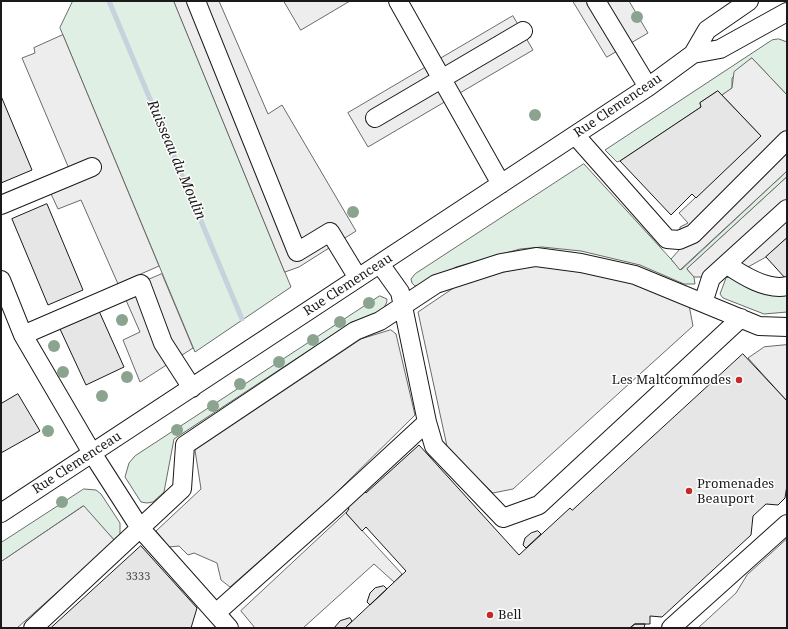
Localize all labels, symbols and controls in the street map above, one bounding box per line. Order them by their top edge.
street label: Rue Clemenceau [571,71,665,141]
water label: Ruisseau du Moulin [143,98,209,222]
street label: Rue Clemenceau [301,251,395,319]
place label: Les Maltcommodes [612,372,731,388]
marker: Les Maltcommodes [734,375,744,385]
street label: Rue Clemenceau [30,429,124,497]
place label: Promenades Beauport [697,476,774,507]
marker: Promenades Beauport [684,486,694,496]
house number: 3333 [126,570,150,584]
place label: Bell [498,607,522,623]
marker: Bell [485,610,495,620]

